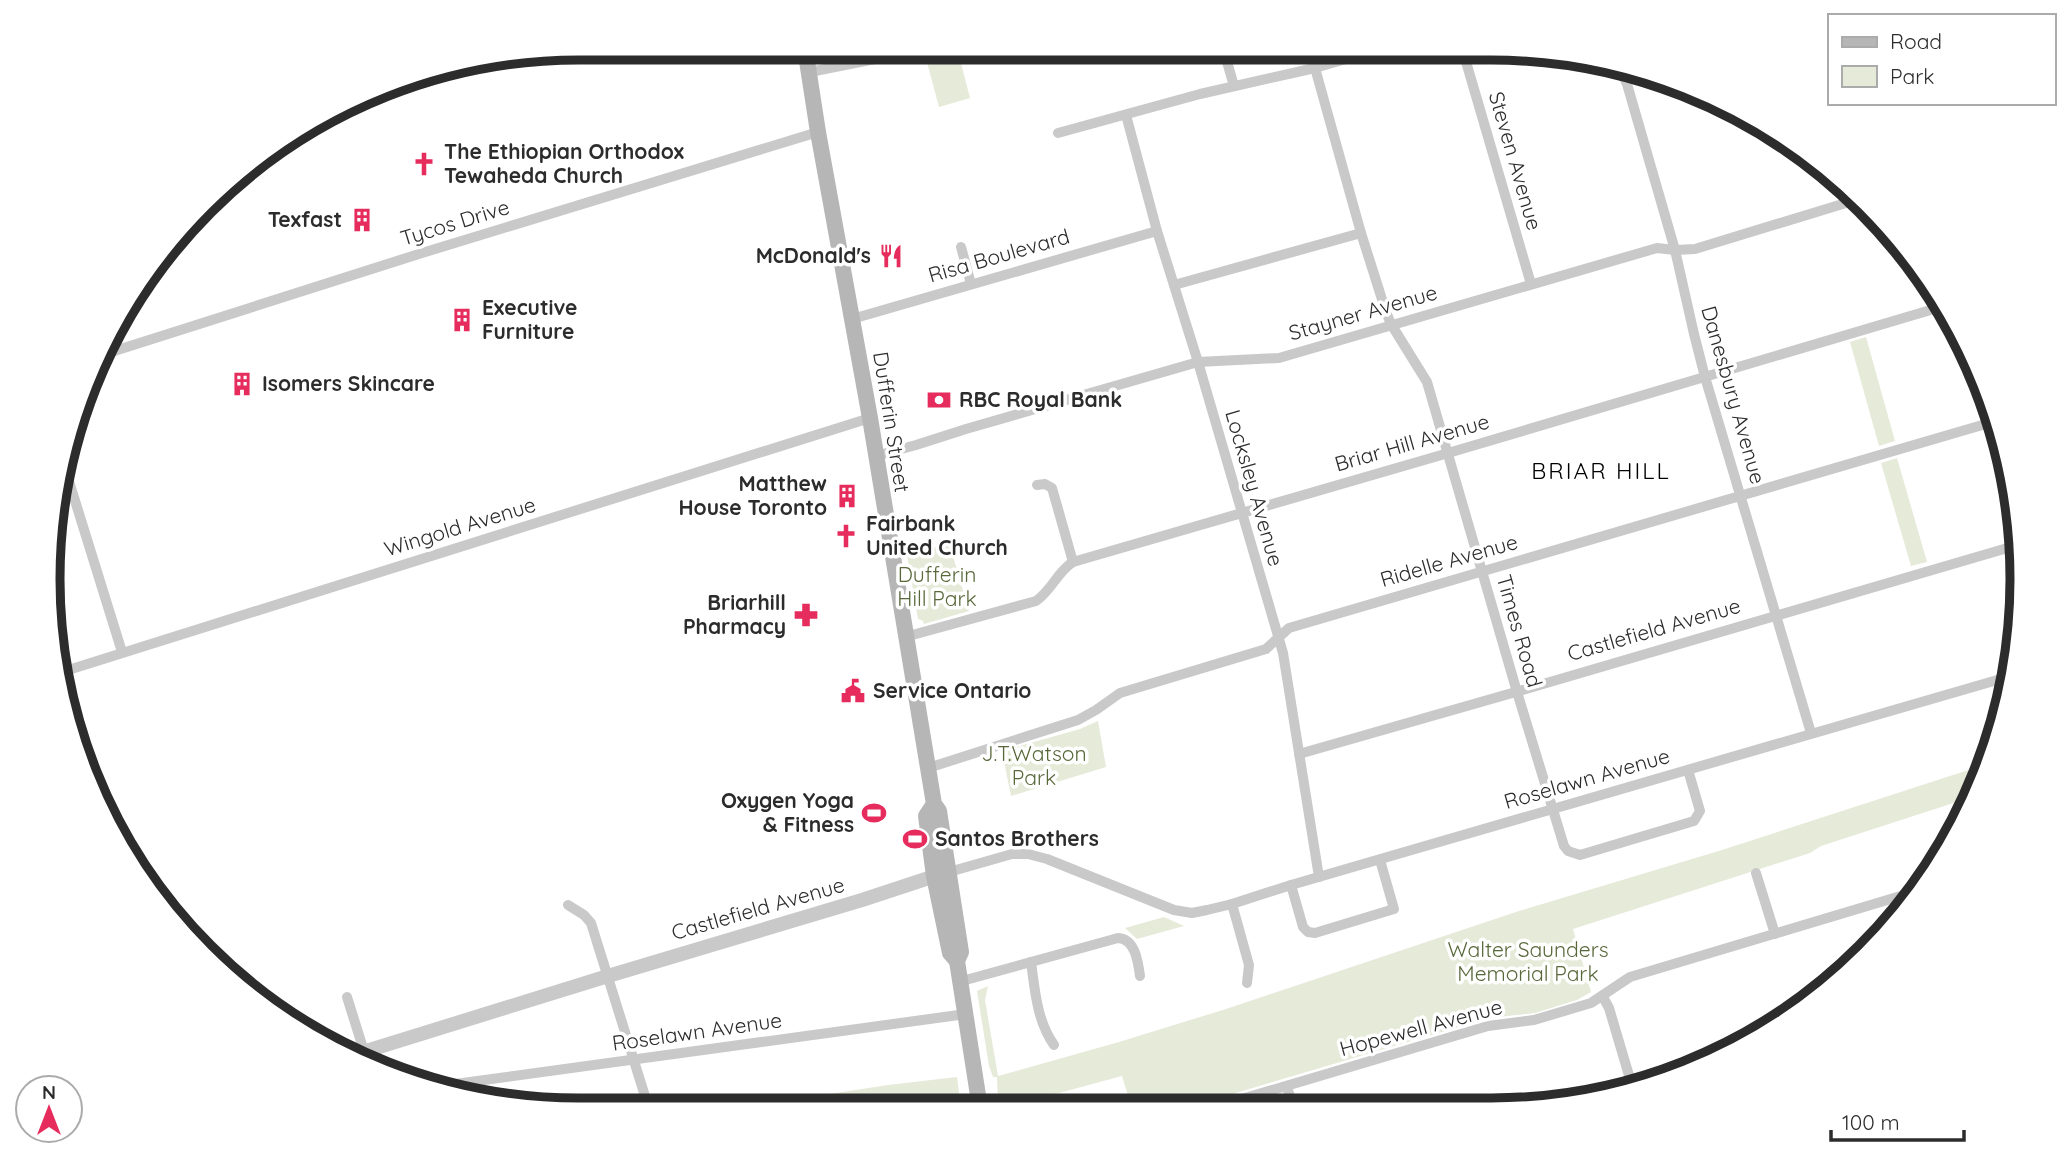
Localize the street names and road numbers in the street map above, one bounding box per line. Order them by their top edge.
street label: Steven Avenue [1484,88,1548,233]
street label: Tycos Drive [397,193,512,251]
street label: Risa Boulevard [925,222,1072,288]
street label: Stayner Avenue [1285,278,1440,346]
street label: Danesbury Avenue [1696,303,1772,487]
street label: Dufferin Street [868,350,916,494]
street label: Locksley Avenue [1220,406,1290,569]
street label: Briar Hill Avenue [1331,408,1492,477]
street label: Wingold Avenue [381,491,539,561]
street label: Ridelle Avenue [1377,528,1521,592]
street label: Times Road [1491,571,1548,690]
street label: Castlefield Avenue [1564,592,1743,666]
street label: Roselawn Avenue [1501,742,1673,814]
street label: Castlefield Avenue [668,871,847,945]
street label: Hopewell Avenue [1337,993,1505,1061]
street label: Roselawn Avenue [610,1006,783,1056]

